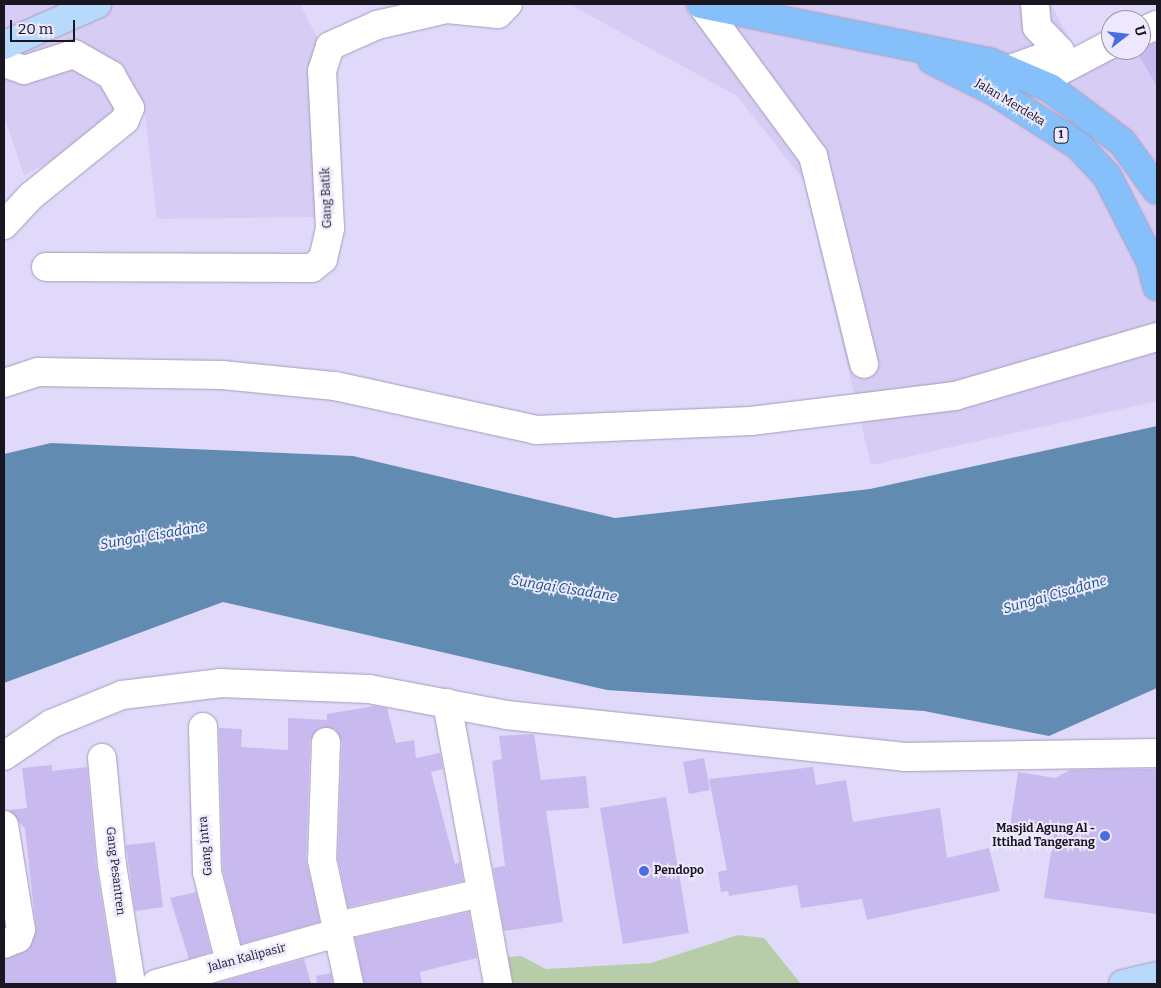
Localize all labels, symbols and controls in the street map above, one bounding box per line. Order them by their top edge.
scale bar [12,10,78,42]
north arrow [1101,10,1151,60]
text: 20 m [18,20,53,38]
text: U [1130,24,1150,38]
street label: Jalan Merdeka [972,77,1048,129]
road number: 1 [1054,126,1068,144]
street label: Gang Batik [319,167,335,229]
water label: Sungai Cisadane [99,518,207,554]
water label: Sungai Cisadane [510,572,618,606]
water label: Sungai Cisadane [1001,572,1109,618]
street label: Gang Intra [196,816,216,876]
place label: Masjid Agung Al - Ittihad Tangerang [992,822,1095,850]
street label: Gang Pesantren [102,826,128,916]
marker: Masjid Agung Al - Ittihad Tangerang [1099,830,1111,842]
place label: Pendopo [654,864,704,878]
marker: Pendopo [638,865,650,877]
street label: Jalan Kalipasir [206,941,288,975]

